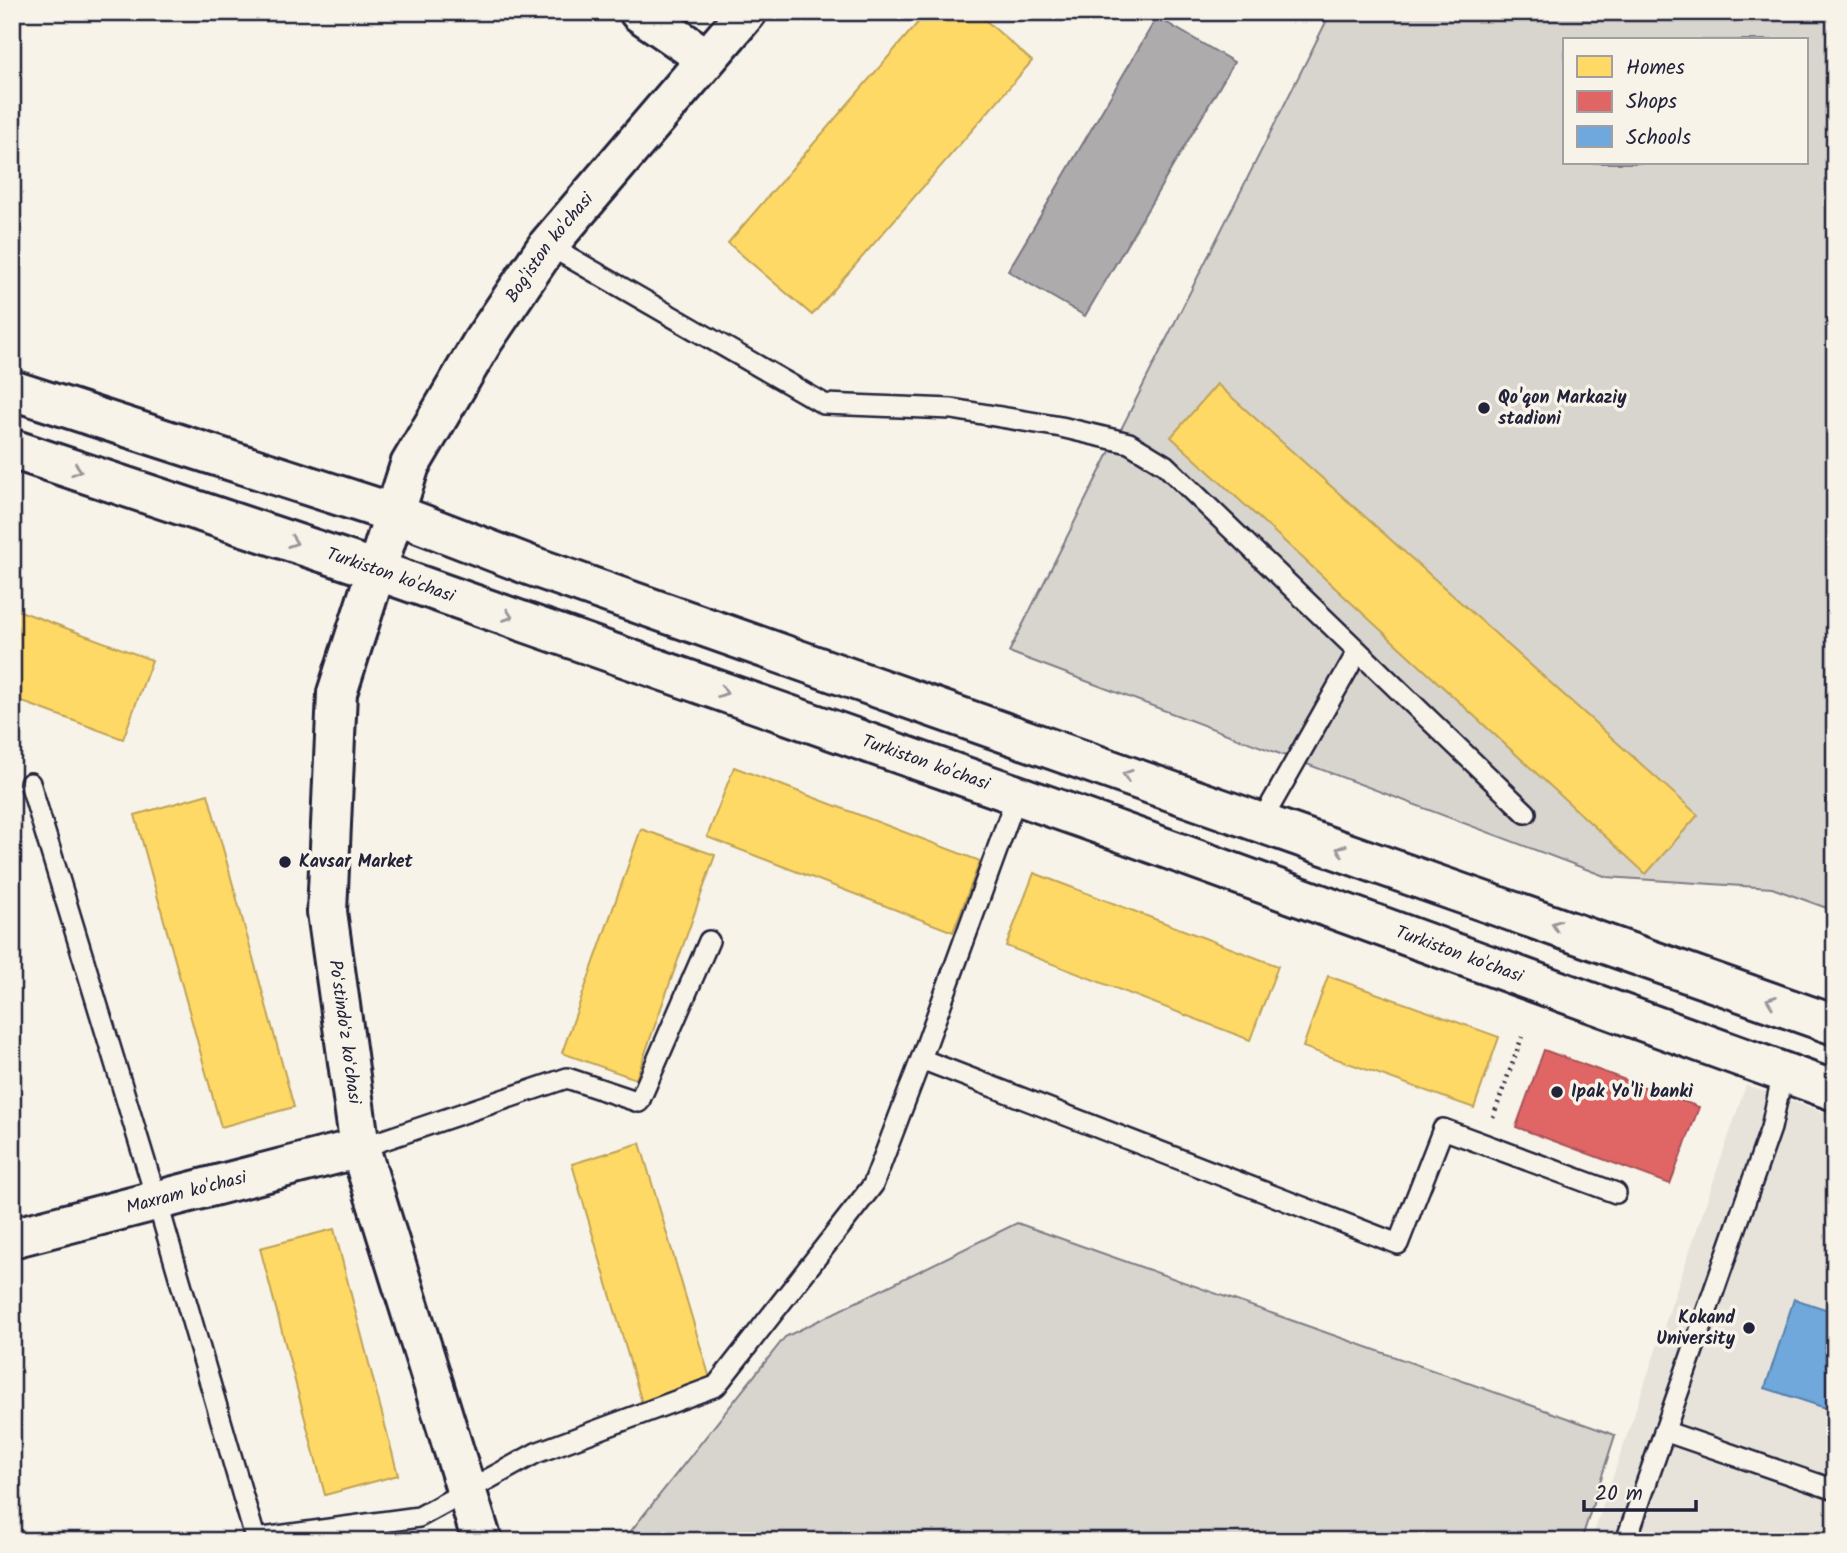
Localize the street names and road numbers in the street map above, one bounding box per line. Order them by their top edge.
street label: Bog'iston ko'chasi [498,186,602,309]
street label: Turkiston ko'chasi [322,540,459,611]
street label: Turkiston ko'chasi [858,727,994,799]
street label: Turkiston ko'chasi [1391,918,1528,991]
street label: Poʻstindoʻz koʻchasi [320,958,369,1107]
street label: Maxram ko'chasi [123,1163,250,1222]

